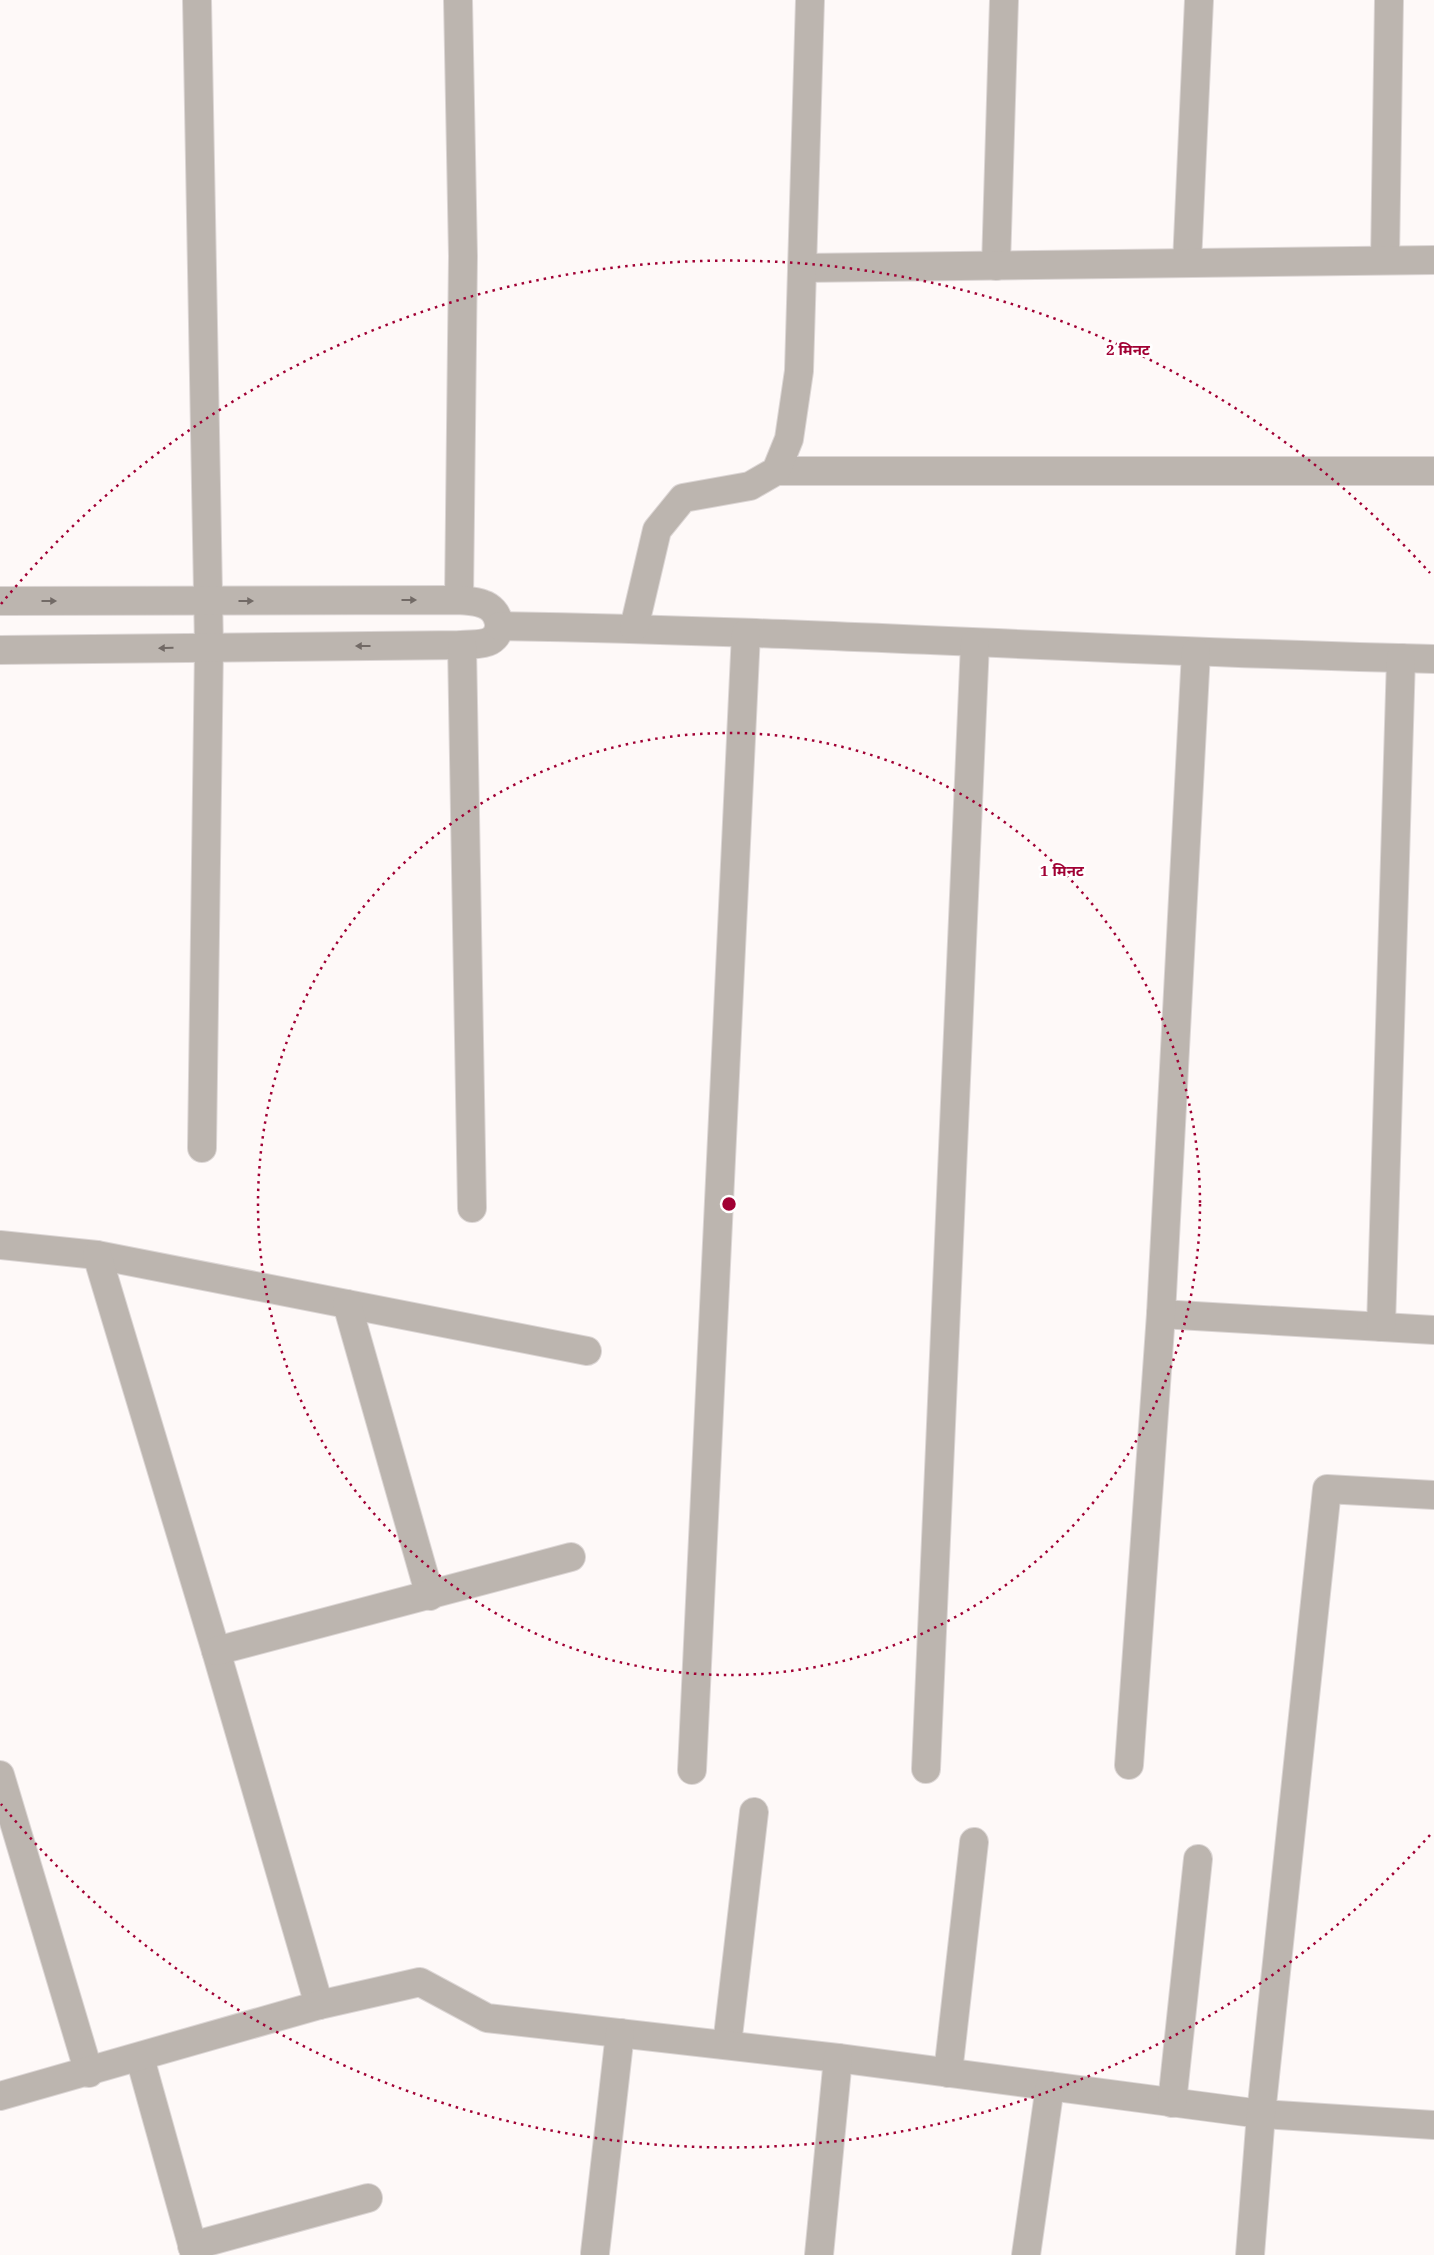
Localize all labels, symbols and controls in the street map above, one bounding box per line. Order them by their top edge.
text: 2 मिनट [1106,339,1151,359]
one-way arrow [401,596,417,604]
one-way arrow [41,597,57,605]
one-way arrow [238,597,254,605]
one-way arrow [355,642,371,650]
one-way arrow [158,644,174,652]
text: 1 मिनट [1040,860,1085,880]
centre of rings [720,1195,738,1213]

